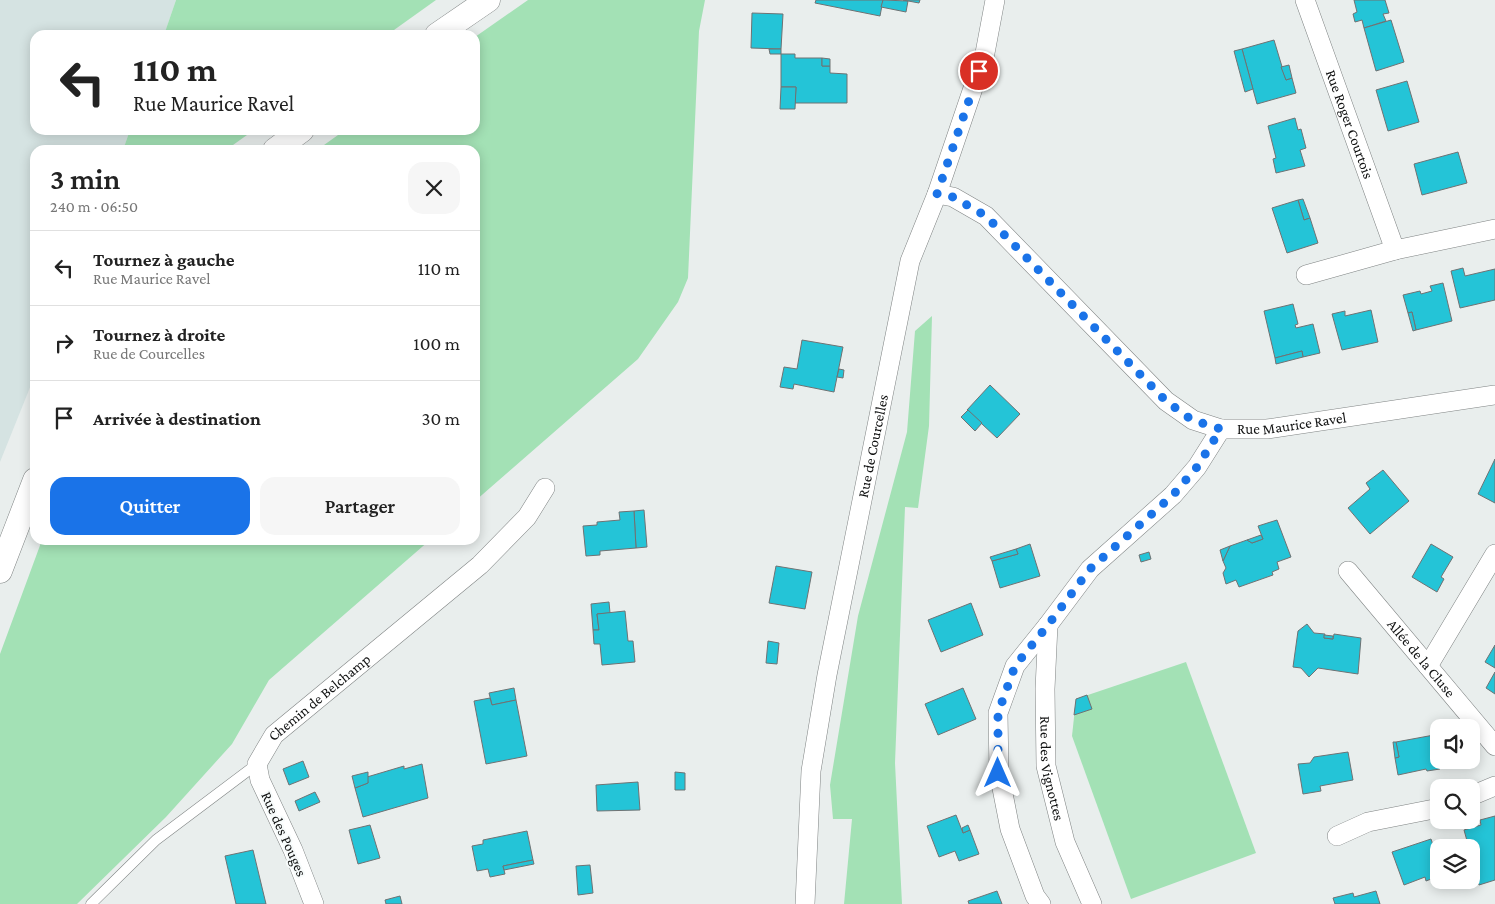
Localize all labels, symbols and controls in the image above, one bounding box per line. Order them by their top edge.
icon: left [50,50,115,115]
text: 110 m [133,50,217,89]
pin [958,50,1000,92]
icon: arrive [965,57,993,85]
street label: Rue Roger Courtois [1323,68,1377,181]
text: Rue Maurice Ravel [133,91,294,116]
text: 3 min [50,162,120,195]
button: close [408,162,460,214]
text: 240 m · 06:50 [50,198,138,215]
text: Tournez à gauche [93,249,235,270]
icon: left [50,254,78,282]
text: 110 m [418,258,460,279]
text: Rue Maurice Ravel [93,270,210,287]
text: Tournez à droite [93,324,225,345]
icon: right [50,329,78,357]
text: 100 m [413,333,460,354]
text: Rue de Courcelles [93,345,205,362]
street label: Rue de Courcelles [855,393,891,499]
icon: arrive [50,404,78,432]
text: Arrivée à destination [93,408,261,429]
text: 30 m [421,408,460,429]
street label: Rue Maurice Ravel [1237,409,1348,438]
button: Quitter [50,477,250,535]
button: Partager [260,477,460,535]
street label: Allée de la Cluse [1384,616,1459,701]
street label: Chemin de Belchamp [265,651,374,743]
street label: Rue des Vignottes [1037,716,1067,822]
map controls [1430,719,1480,889]
button: sound [1430,719,1480,769]
position arrow [971,746,1023,798]
button: search [1430,779,1480,829]
street label: Rue des Pouges [257,789,310,879]
button: layers [1430,839,1480,889]

